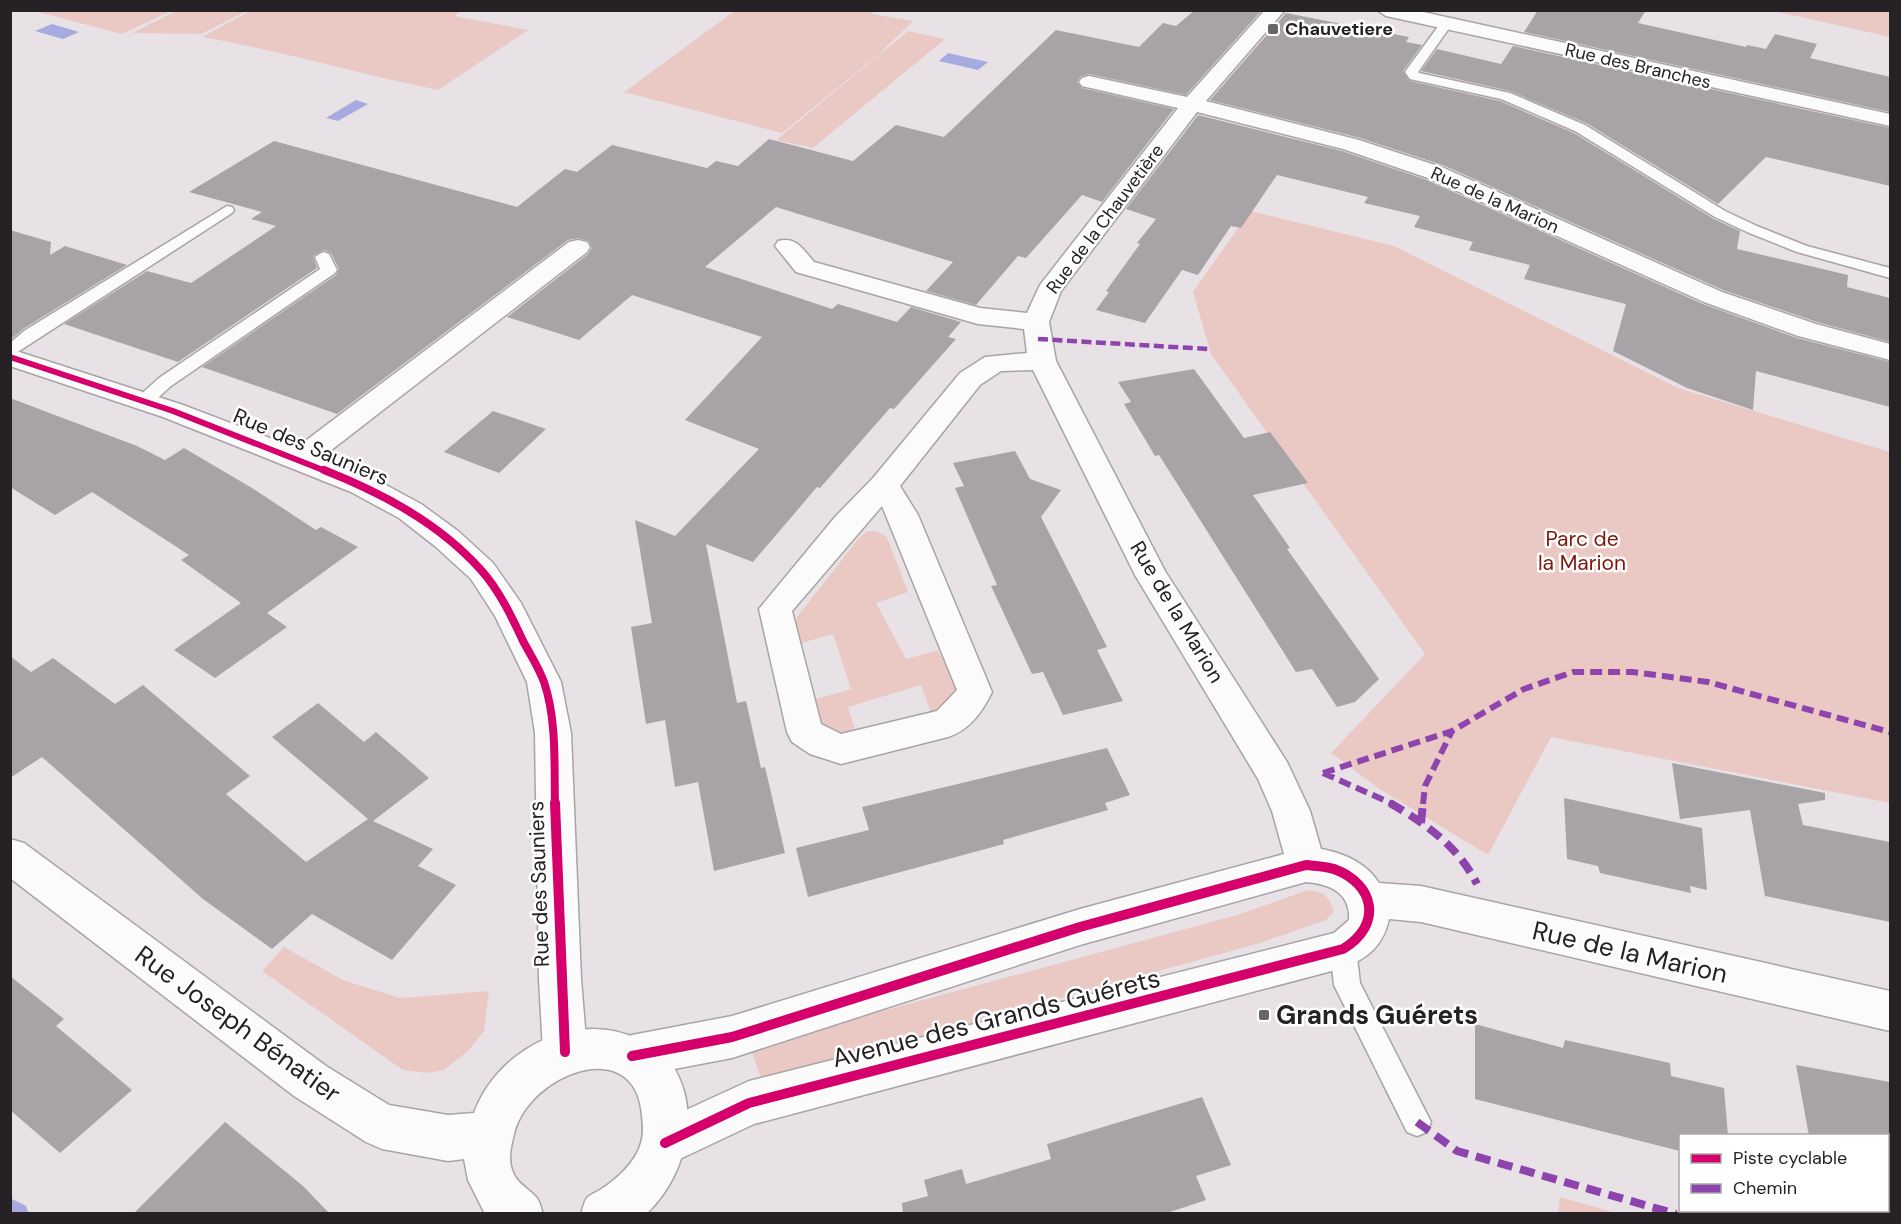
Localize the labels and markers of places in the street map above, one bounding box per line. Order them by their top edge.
place label: Chauvetiere [1285,17,1393,41]
marker: Chauvetiere [1266,22,1280,36]
place label: Grands Guérets [1276,998,1478,1032]
marker: Grands Guérets [1257,1008,1271,1022]

